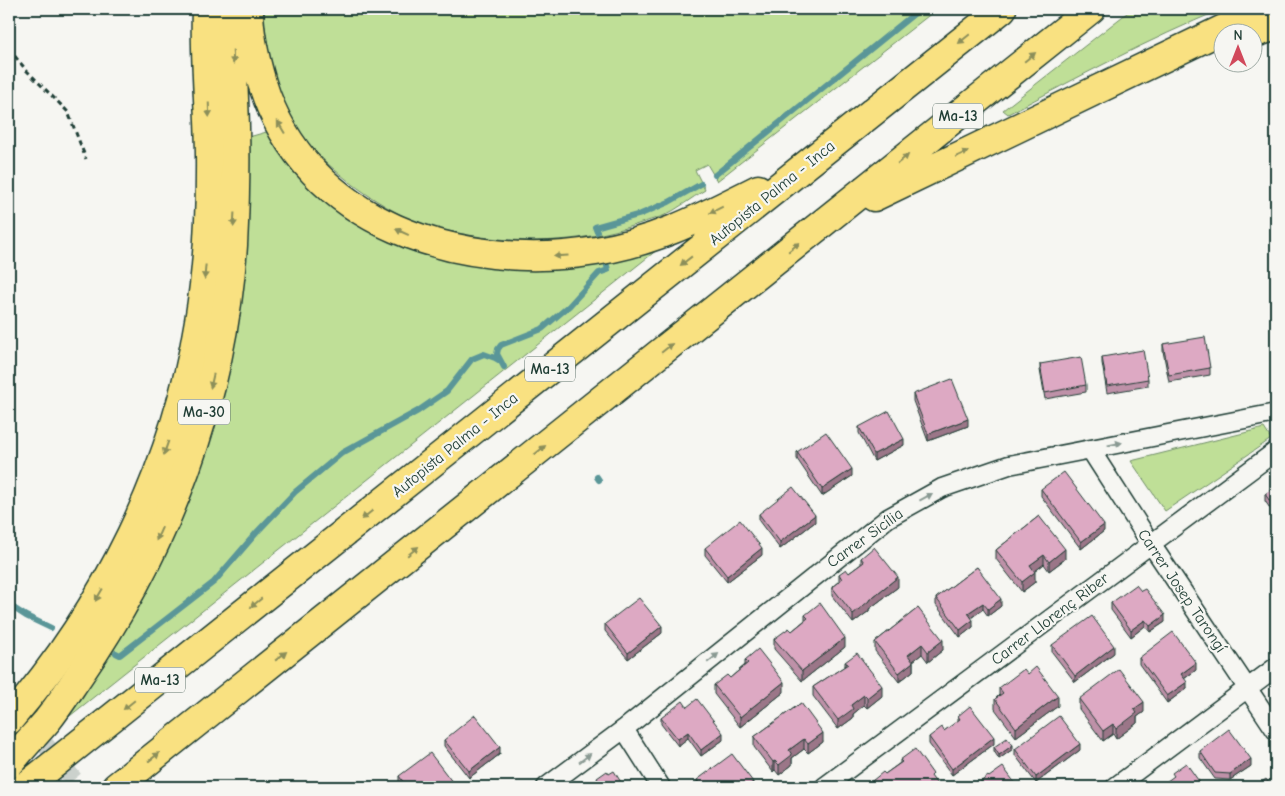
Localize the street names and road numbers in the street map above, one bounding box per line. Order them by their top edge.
road number: Ma-13 [933,104,983,128]
street label: Autopista Palma - Inca [706,137,838,249]
road number: Ma-13 [525,356,575,382]
street label: Autopista Palma - Inca [389,389,521,501]
road number: Ma-30 [178,400,230,424]
street label: Carrer Sicília [824,504,906,572]
street label: Carrer Josep Tarongí [1134,526,1230,656]
street label: Carrer Llorenç Riber [988,569,1113,669]
road number: Ma-13 [135,668,185,692]

